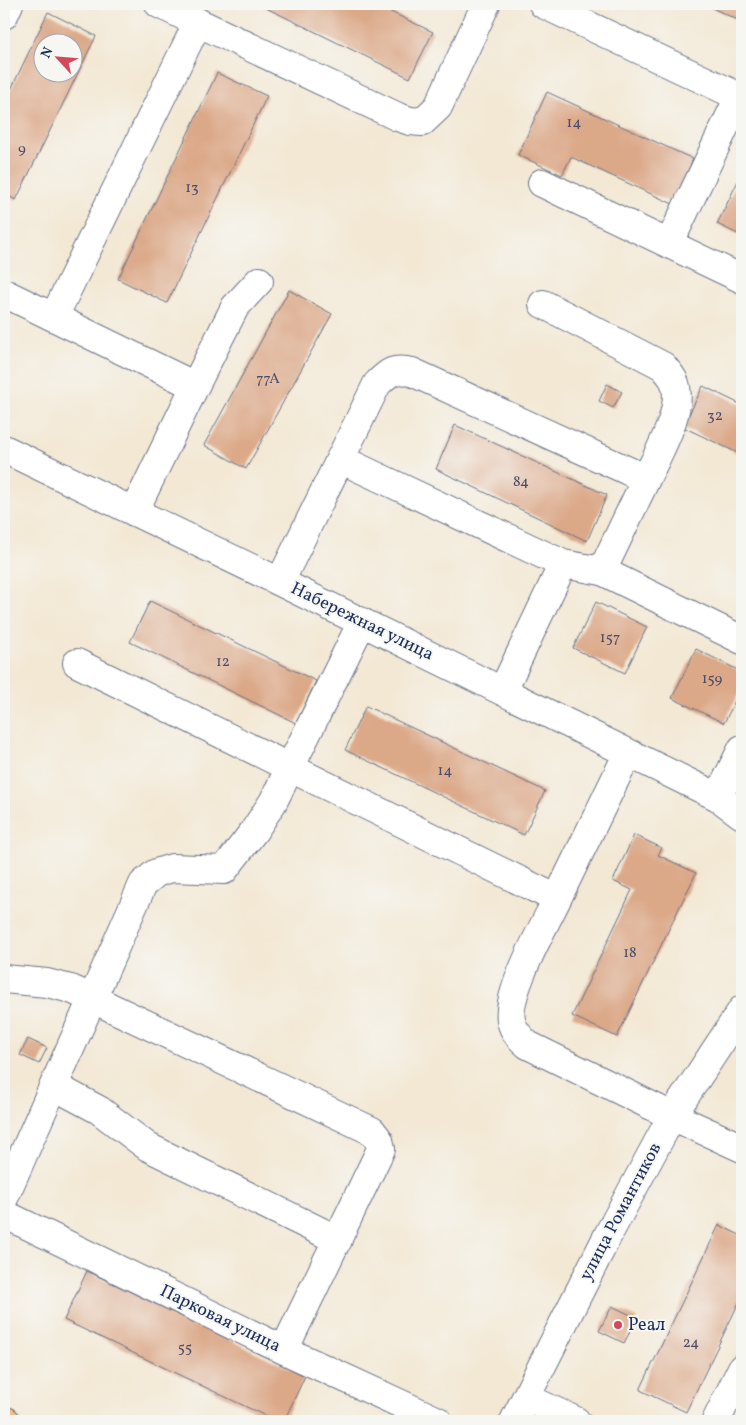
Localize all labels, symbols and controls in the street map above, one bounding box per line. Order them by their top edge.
north arrow [32,32,82,82]
text: N [37,44,58,62]
house number: 14 [567,113,581,134]
house number: 9 [18,139,26,160]
house number: 13 [185,178,199,199]
house number: 77А [256,369,280,390]
house number: 32 [707,406,723,427]
house number: 84 [513,472,529,493]
street label: Набережная улица [286,577,438,667]
house number: 157 [600,628,620,649]
house number: 12 [216,652,230,673]
house number: 159 [702,669,722,690]
house number: 14 [438,761,452,782]
house number: 18 [623,943,637,964]
street label: улица Романтиков [574,1138,668,1286]
street label: Парковая улица [155,1279,285,1359]
place label: Реал [628,1313,666,1338]
marker: Реал [612,1319,624,1331]
house number: 24 [683,1333,699,1354]
house number: 55 [178,1338,192,1359]

